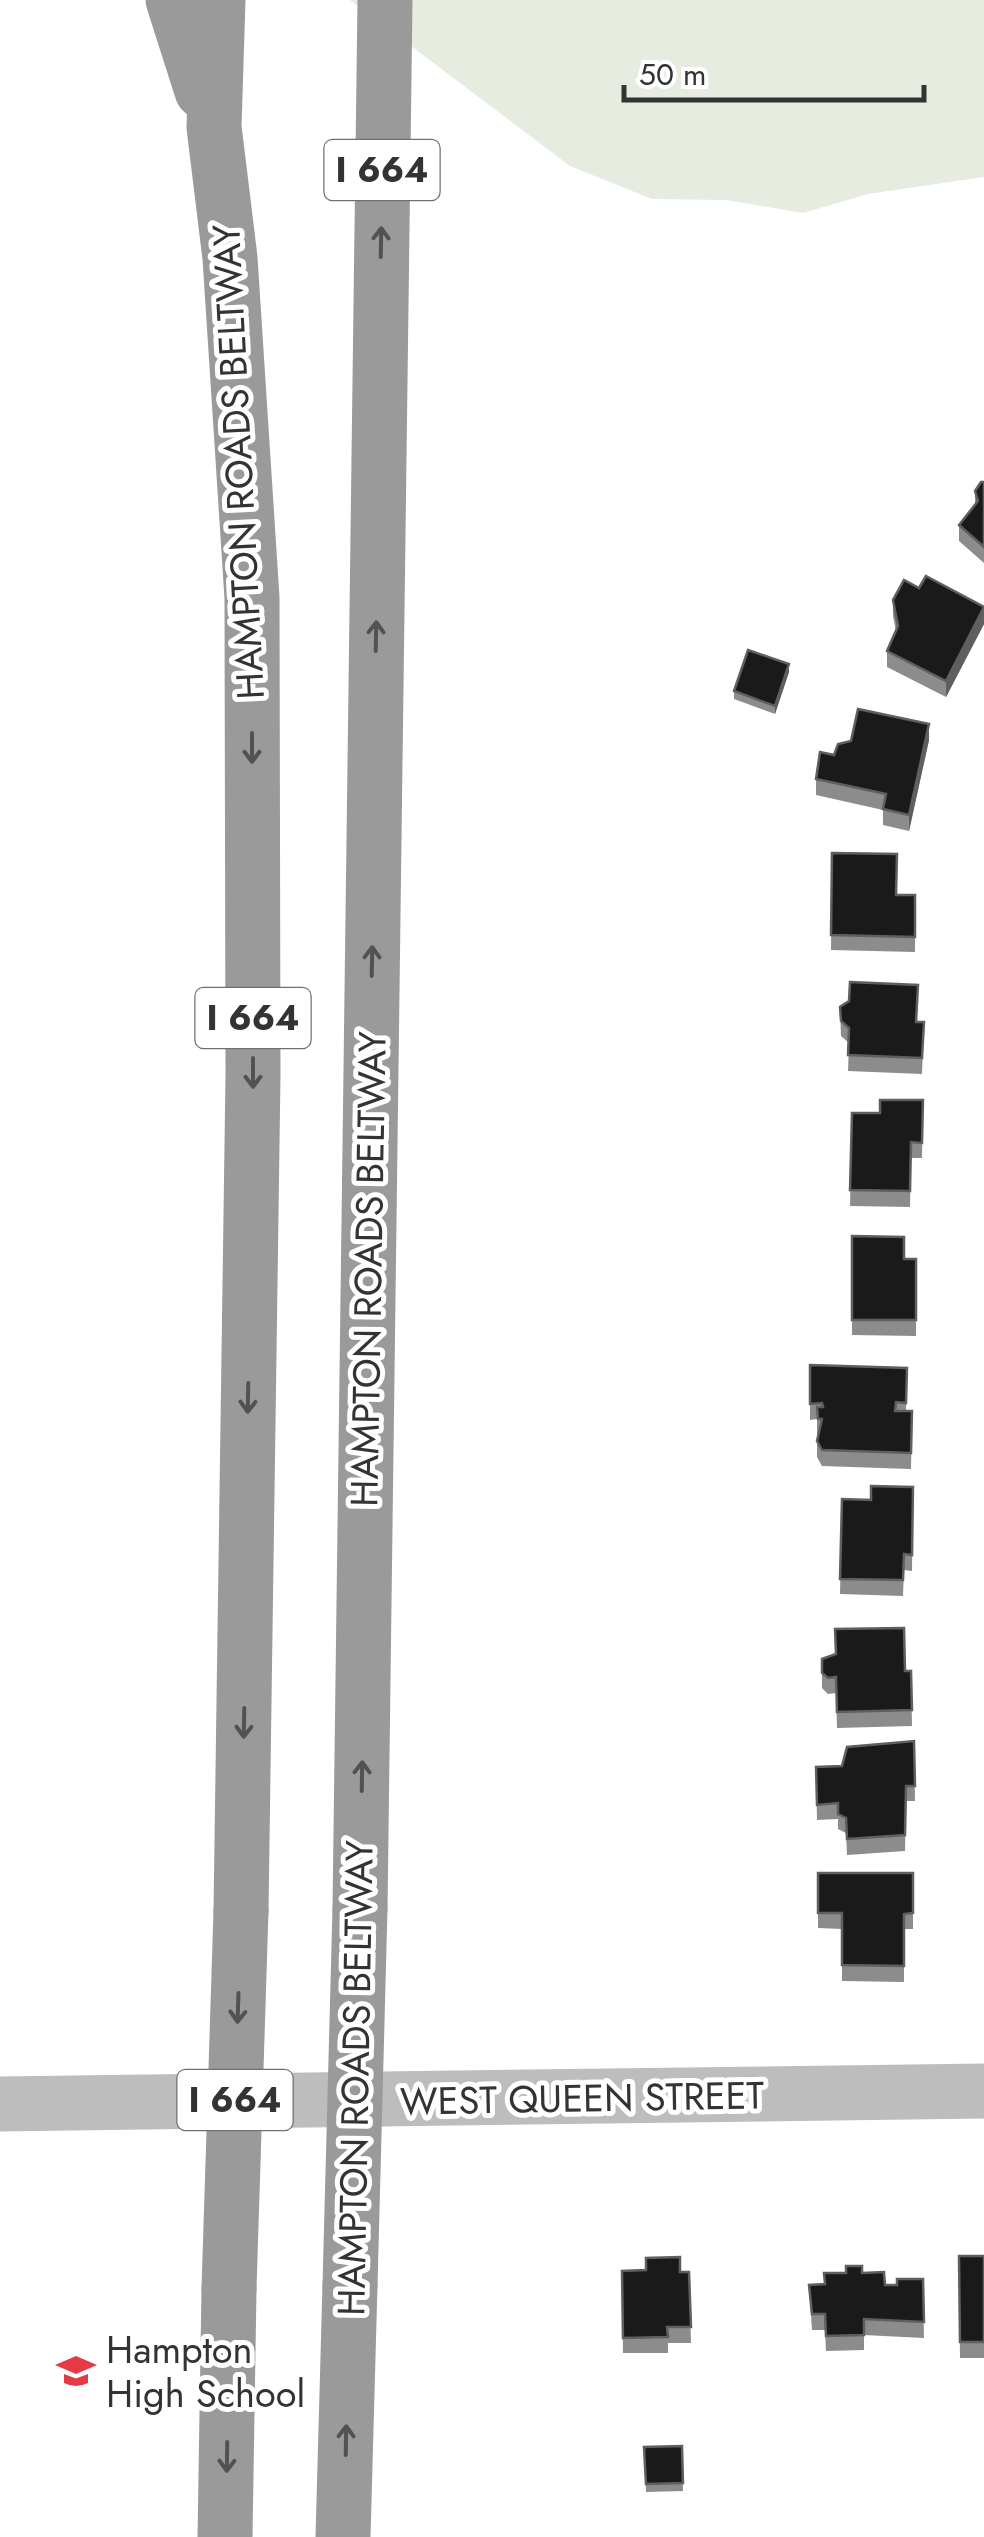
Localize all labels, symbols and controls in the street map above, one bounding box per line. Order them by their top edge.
scale bar [624,40,924,102]
text: 50 m [639,53,706,96]
road number: I 664 [324,140,440,200]
street label: HAMPTON ROADS BELTWAY [198,222,278,701]
one-way arrow [372,226,391,258]
one-way arrow [366,621,386,654]
one-way arrow [242,730,262,763]
one-way arrow [362,946,382,978]
road number: I 664 [196,988,310,1048]
street label: HAMPTON ROADS BELTWAY [336,1030,400,1507]
one-way arrow [244,1056,262,1088]
one-way arrow [239,1381,258,1413]
one-way arrow [234,1706,254,1738]
one-way arrow [352,1761,371,1793]
street label: HAMPTON ROADS BELTWAY [323,1839,387,2316]
one-way arrow [229,1992,248,2024]
street label: WEST QUEEN STREET [399,2067,765,2129]
road number: I 664 [178,2070,292,2130]
place label: Hampton High School [106,2322,305,2421]
school or university icon: Hampton High School [55,2350,97,2392]
one-way arrow [336,2424,355,2456]
one-way arrow [217,2440,236,2472]

